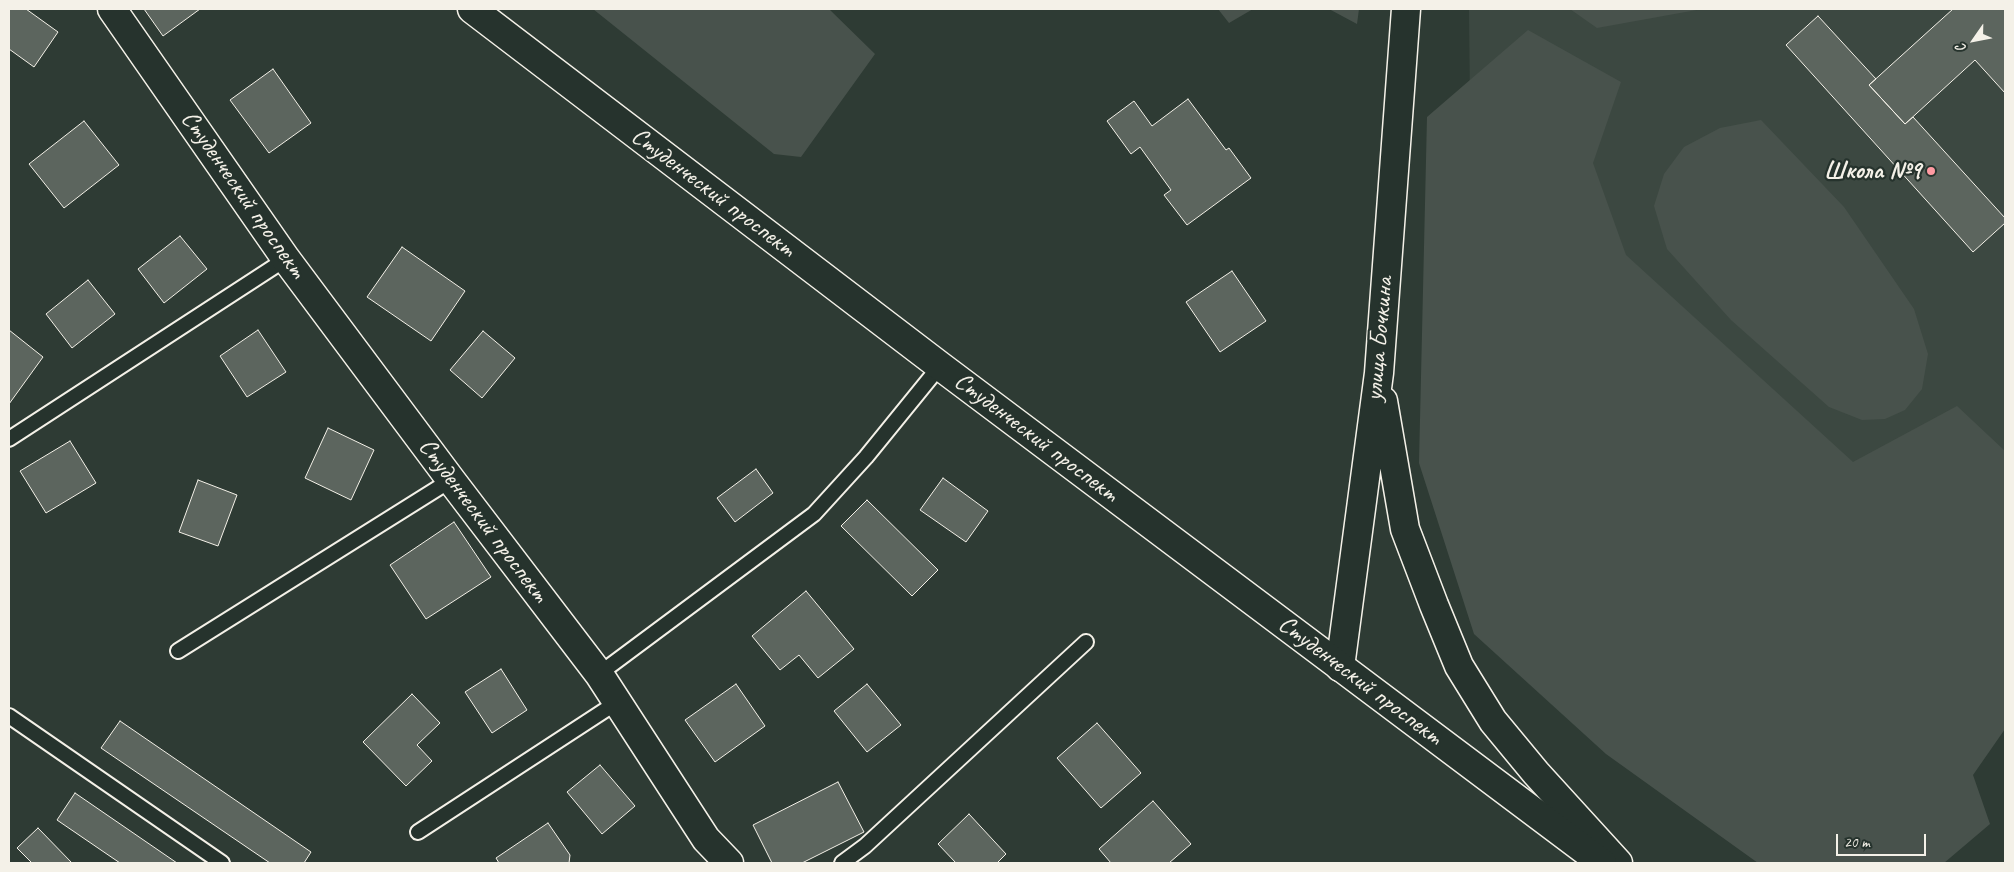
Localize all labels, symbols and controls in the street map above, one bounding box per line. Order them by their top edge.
north arrow [1949,15,1999,65]
text: С [1952,41,1970,56]
street label: Студенческий проспект [174,105,312,285]
street label: Студенческий проспект [625,121,801,265]
place label: Школа №9 [1824,156,1921,186]
marker: Школа №9 [1925,165,1937,177]
street label: улица Бочкина [1360,276,1400,402]
street label: Студенческий проспект [948,366,1124,510]
street label: Студенческий проспект [411,433,555,609]
street label: Студенческий проспект [1272,609,1448,753]
scale bar [1839,824,1929,856]
text: 20 m [1844,833,1870,852]

